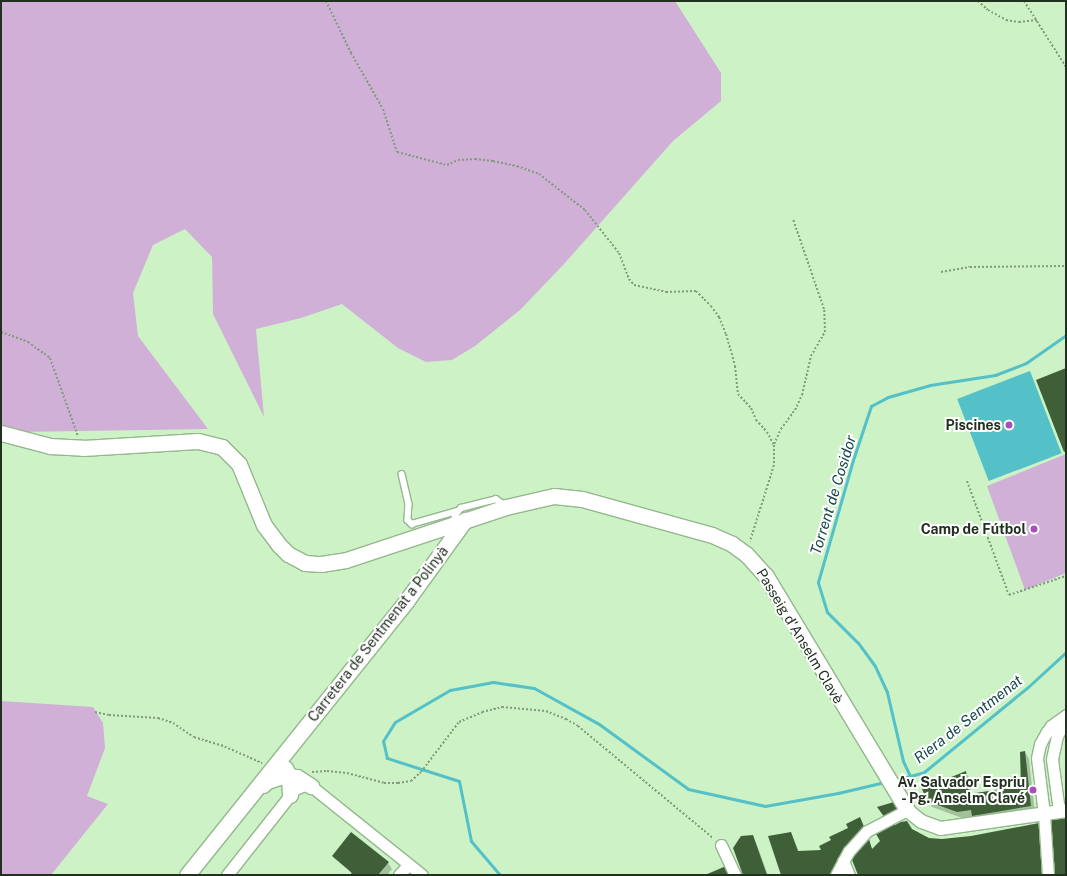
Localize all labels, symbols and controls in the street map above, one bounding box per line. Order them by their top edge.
place label: Piscines [946,417,1001,433]
marker: Piscines [1004,420,1014,430]
water label: Torrent de Cosidor [806,433,860,557]
place label: Camp de Fútbol [920,521,1026,537]
marker: Camp de Fútbol [1029,524,1039,534]
street label: Carretera de Sentmenat a Polinyà [304,543,452,725]
street label: Passeig d'Anselm Clavè [753,565,847,707]
water label: Riera de Sentmenat [910,671,1026,767]
place label: Av. Salvador Espriu - Pg. Anselm Clavé [898,774,1025,806]
marker: Av. Salvador Espriu - Pg. Anselm Clavé [1028,785,1038,795]

